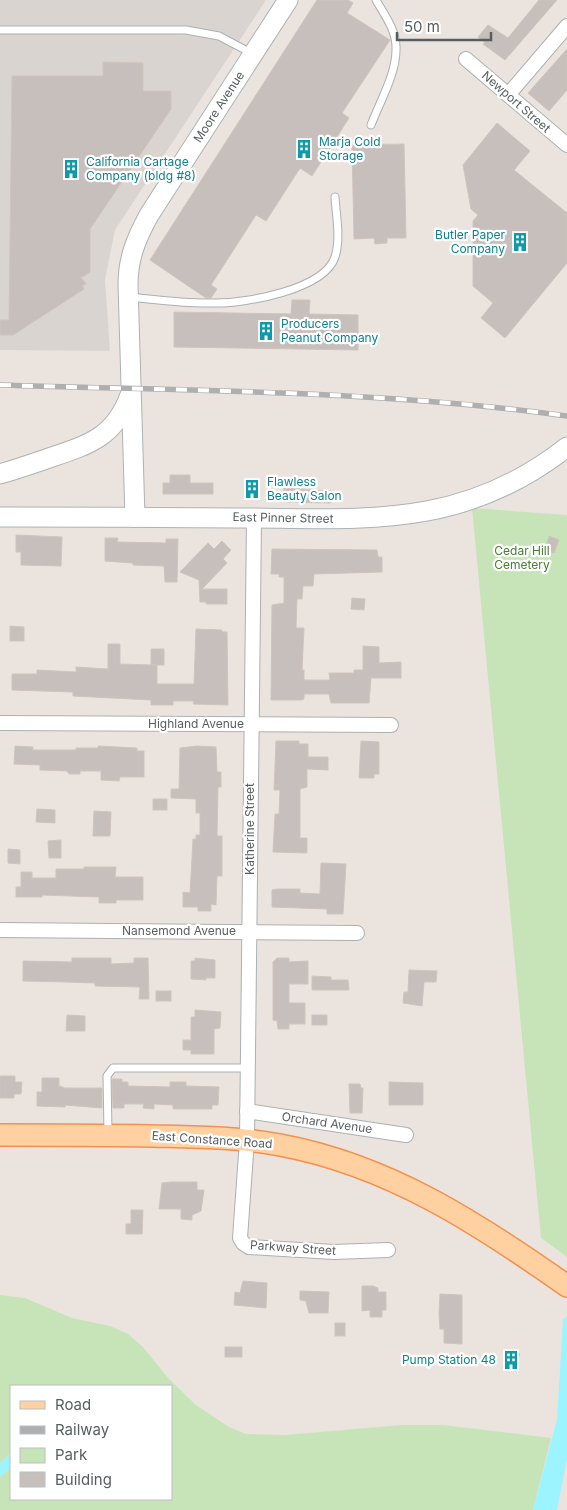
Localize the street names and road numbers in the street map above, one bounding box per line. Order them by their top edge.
street label: Moore Avenue [190,68,247,145]
street label: Newport Street [479,68,554,136]
street label: East Pinner Street [232,509,334,526]
street label: Highland Avenue [148,716,244,731]
street label: Katherine Street [242,783,257,875]
street label: Nansemond Avenue [122,923,236,938]
street label: Orchard Avenue [281,1109,373,1136]
street label: East Constance Road [151,1128,273,1151]
street label: Parkway Street [250,1237,337,1258]

